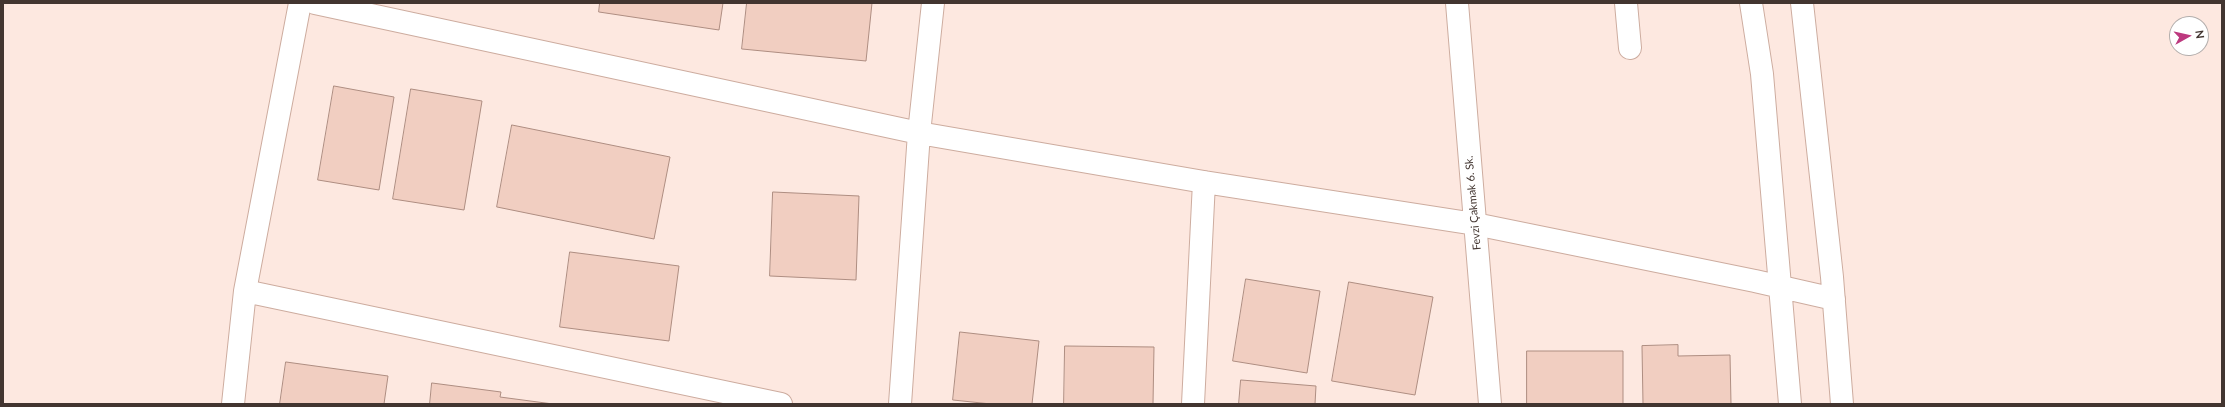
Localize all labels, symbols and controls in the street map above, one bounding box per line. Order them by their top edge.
north arrow [2169,16,2209,56]
text: N [2193,29,2207,39]
street label: Fevzi Çakmak 6. Sk. [1462,155,1484,251]

